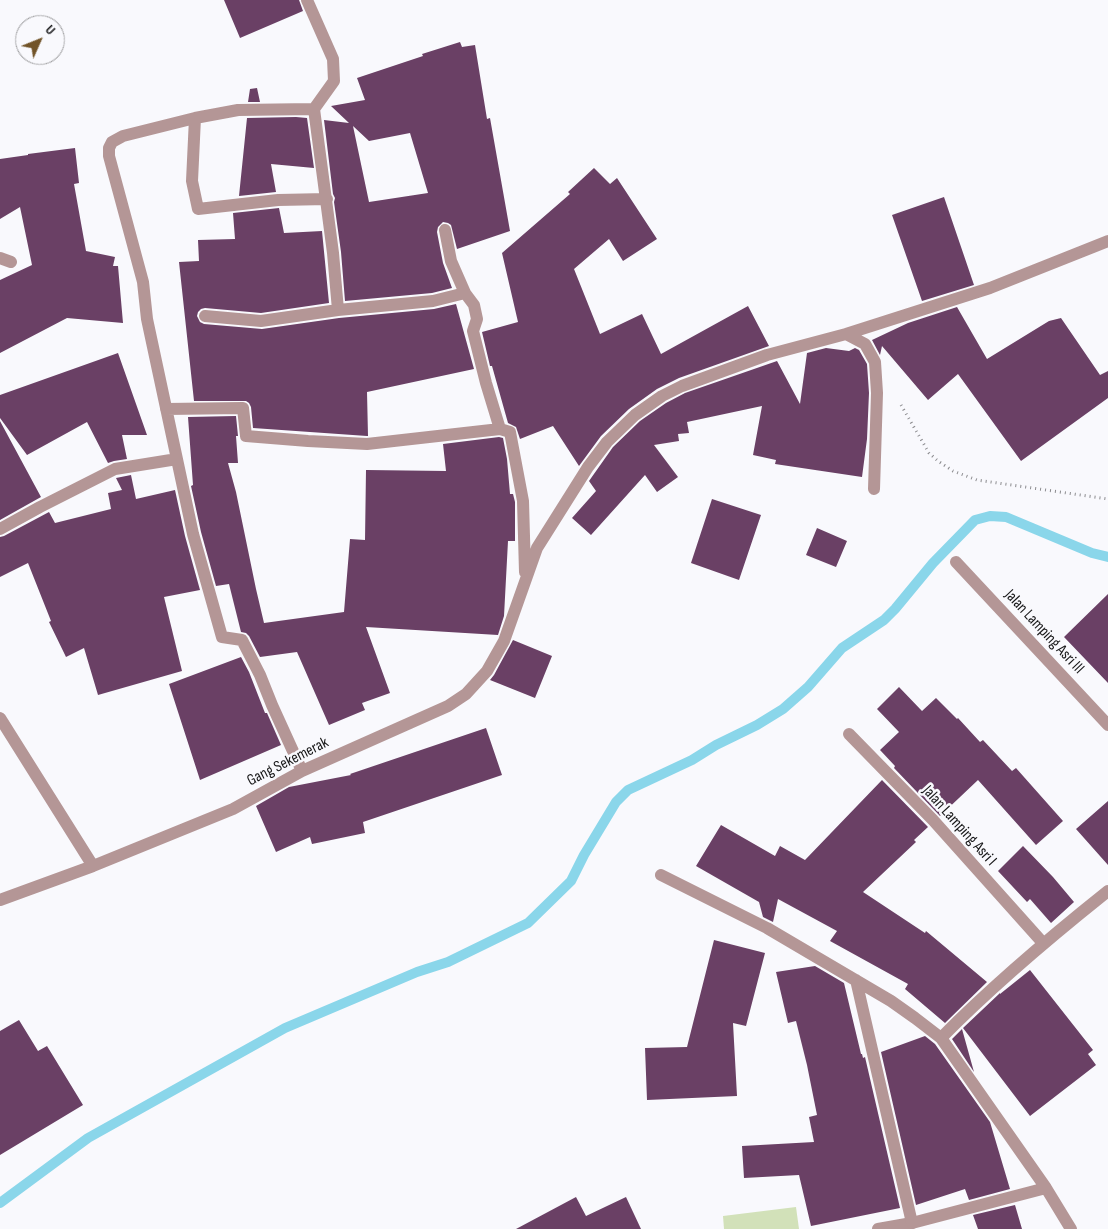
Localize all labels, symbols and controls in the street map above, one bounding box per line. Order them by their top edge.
north arrow [15,15,65,65]
text: U [42,21,59,38]
street label: Jalan Lamping Asri III [1000,586,1088,678]
street label: Gang Sekemerak [244,733,332,791]
street label: Jalan Lamping Asri I [918,782,1000,870]

